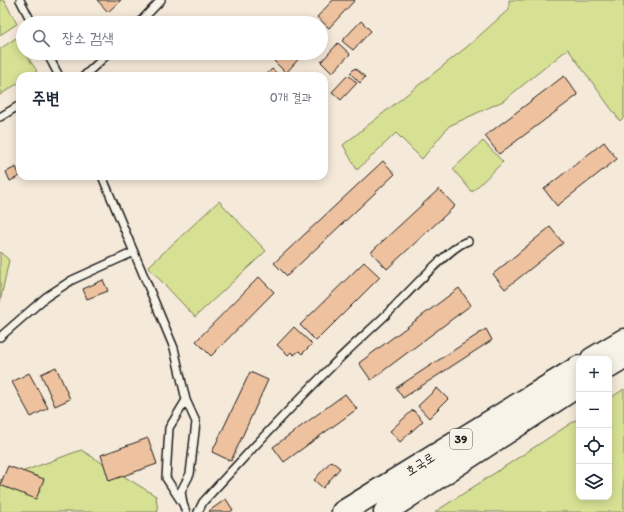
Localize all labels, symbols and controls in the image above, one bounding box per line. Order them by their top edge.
search box [16,16,328,60]
icon: search [30,27,52,49]
text: 장소 검색 [62,29,114,47]
text: 주변 [32,88,59,108]
text: 0개 결과 [270,90,312,105]
map controls [576,356,612,500]
button: + [576,356,612,392]
button: − [576,392,612,428]
button: locate [576,428,612,464]
road number: 39 [450,429,472,449]
street label: 호국로 [403,449,437,479]
button: layers [576,464,612,500]

